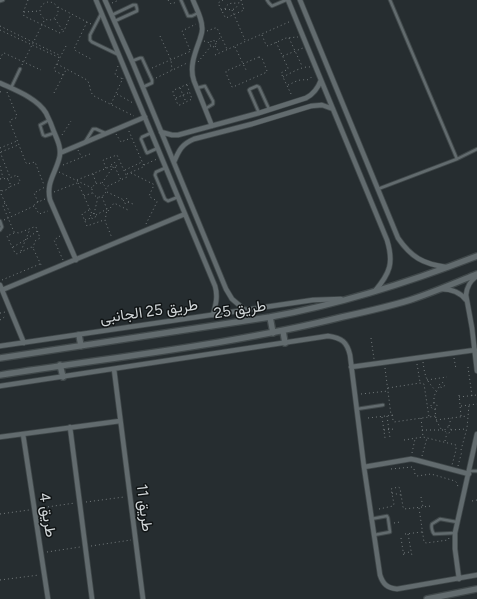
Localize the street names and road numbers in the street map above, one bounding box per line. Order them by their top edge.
street label: طريق 25 الجانبى [99,296,199,328]
street label: طريق 25 [213,297,267,323]
street label: طريق 11 [132,483,156,533]
street label: طريق 4 [35,491,59,539]

